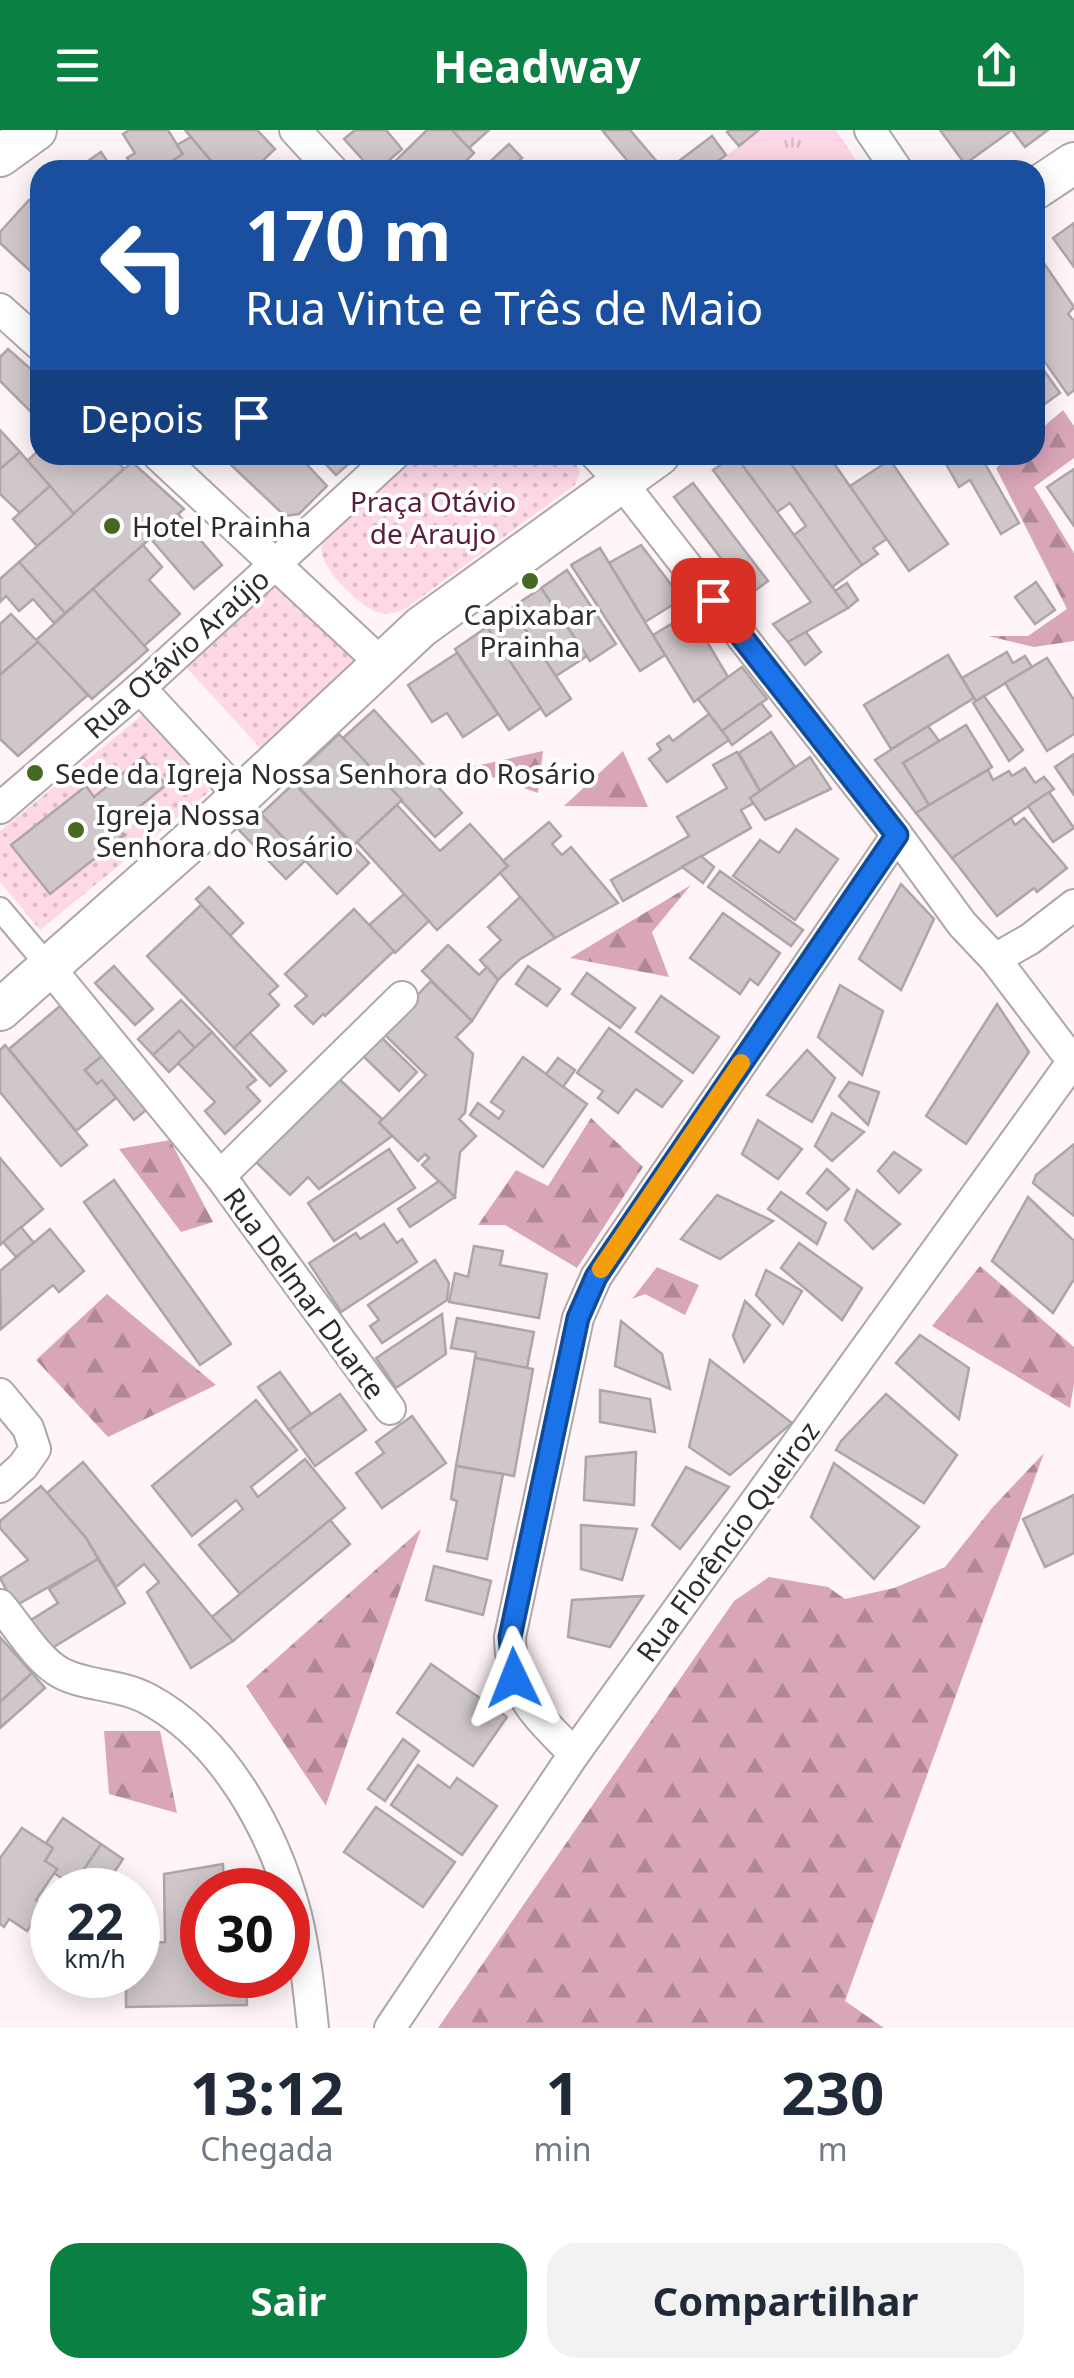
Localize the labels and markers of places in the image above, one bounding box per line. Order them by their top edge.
place label: Hotel Prainha [132,507,311,545]
marker: Hotel Prainha [101,515,123,537]
pin [671,558,756,643]
marker: Capixabar Prainha [519,570,541,592]
place label: Capixabar Prainha [464,595,597,665]
place label: Sede da Igreja Nossa Senhora do Rosário [55,754,596,792]
marker: Sede da Igreja Nossa Senhora do Rosário [24,762,46,784]
place label: Igreja Nossa Senhora do Rosário [96,795,353,865]
marker: Igreja Nossa Senhora do Rosário [65,819,87,841]

